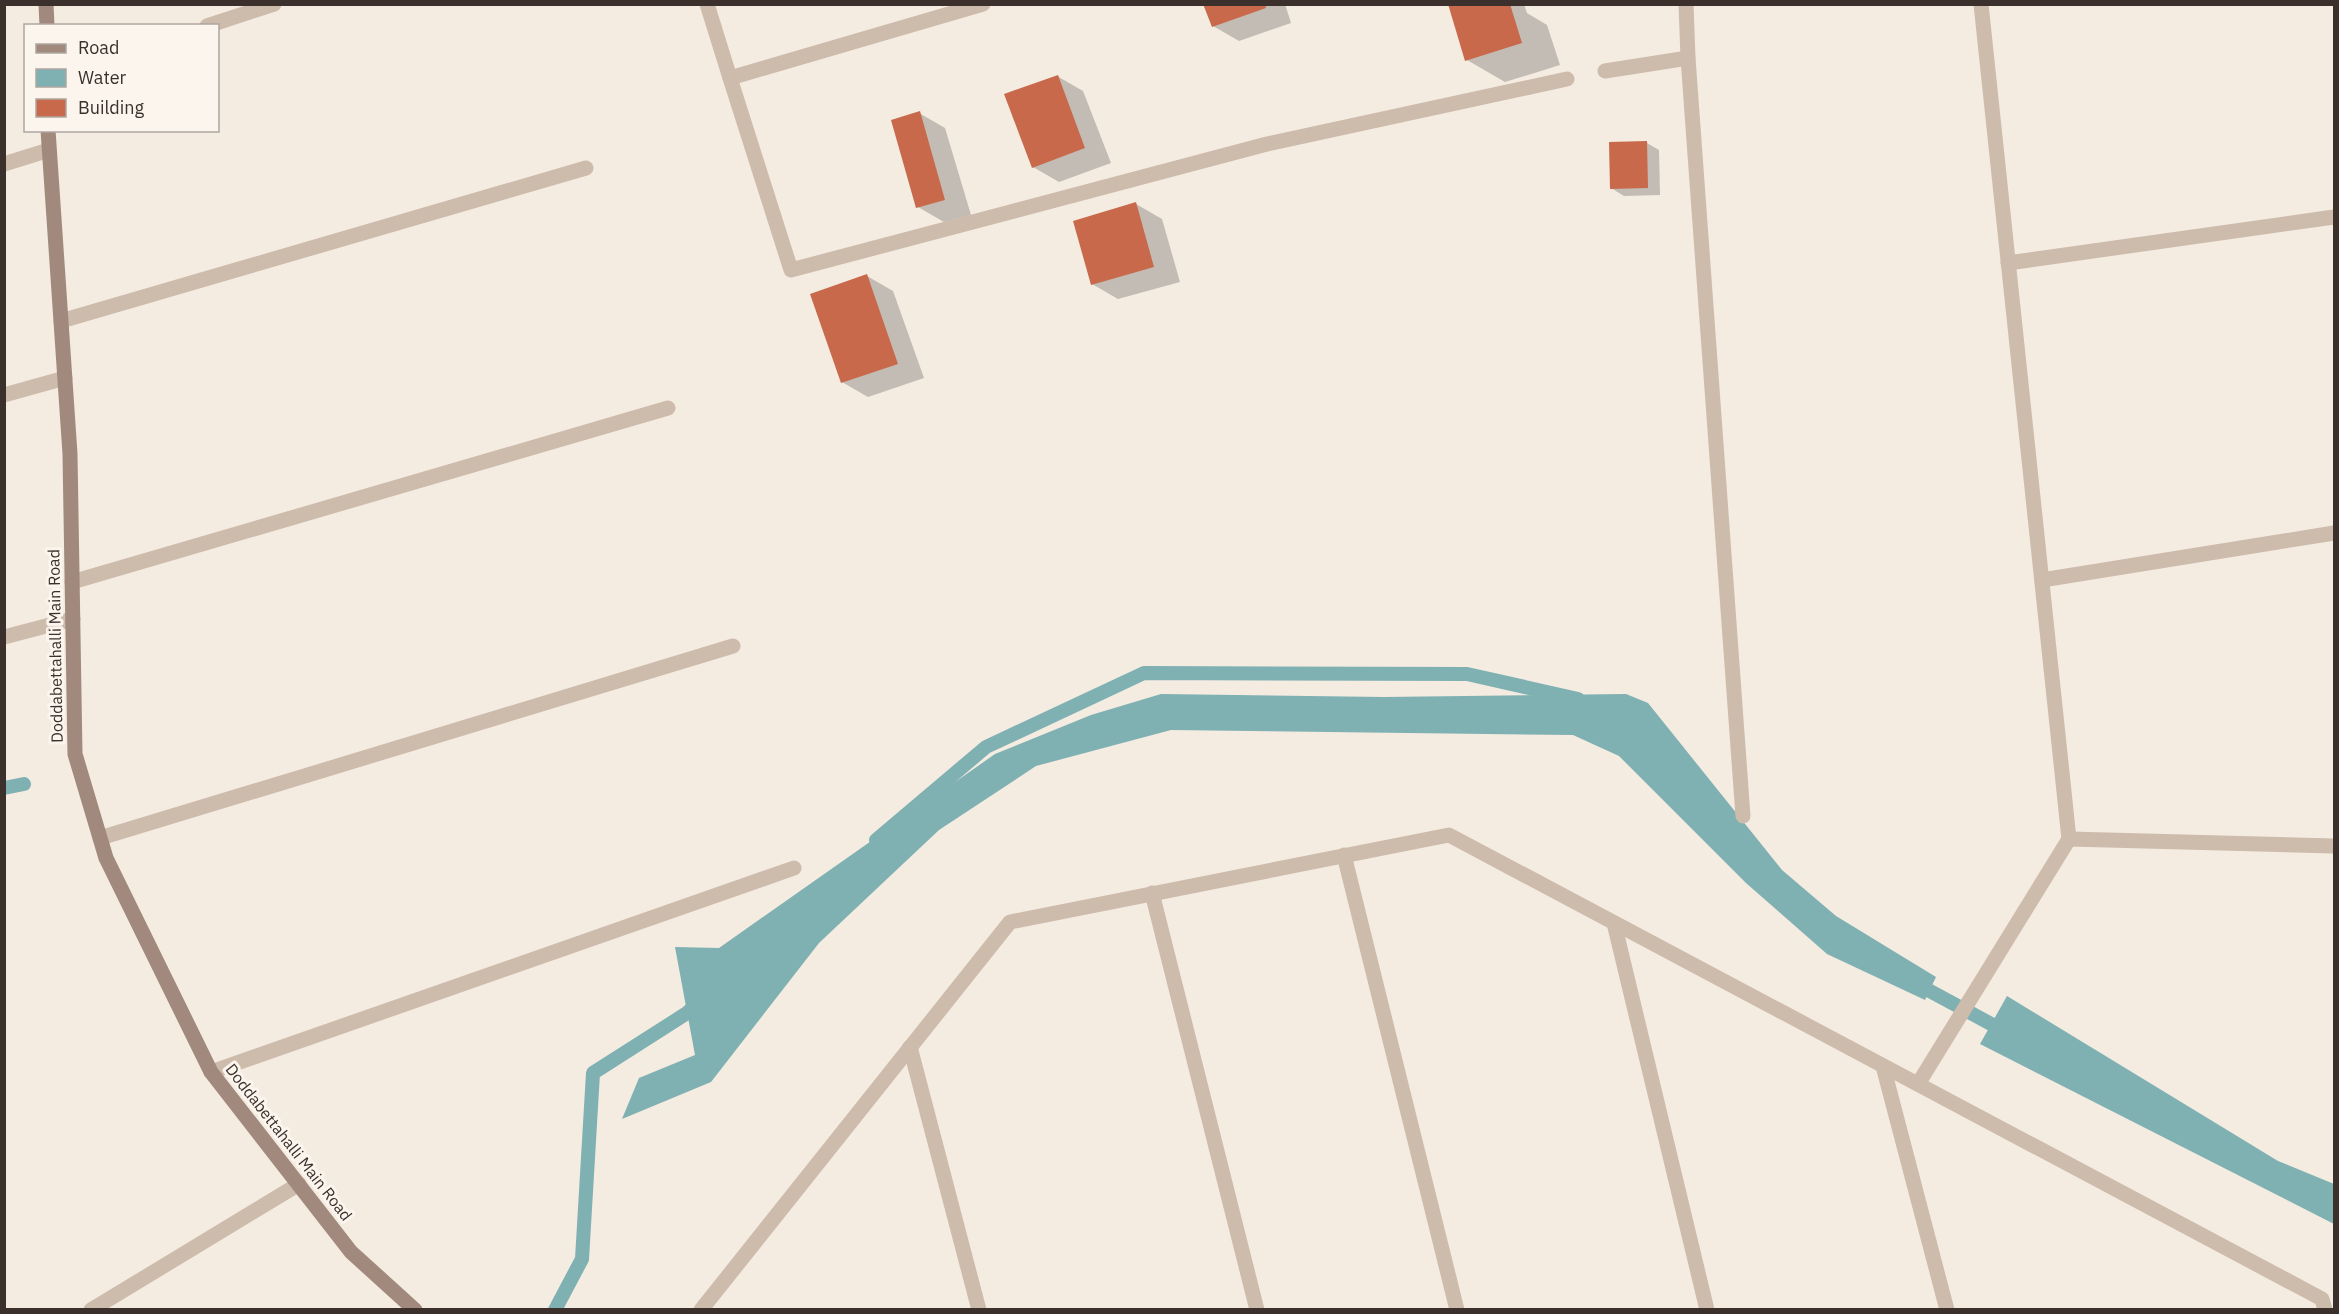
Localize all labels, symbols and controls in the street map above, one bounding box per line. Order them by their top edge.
legend [24,24,219,132]
text: Road [78,36,119,59]
text: Water [78,66,127,89]
text: Building [78,96,145,119]
street label: Doddabettahalli Main Road [43,549,67,743]
street label: Doddabettahalli Main Road [221,1060,357,1224]

